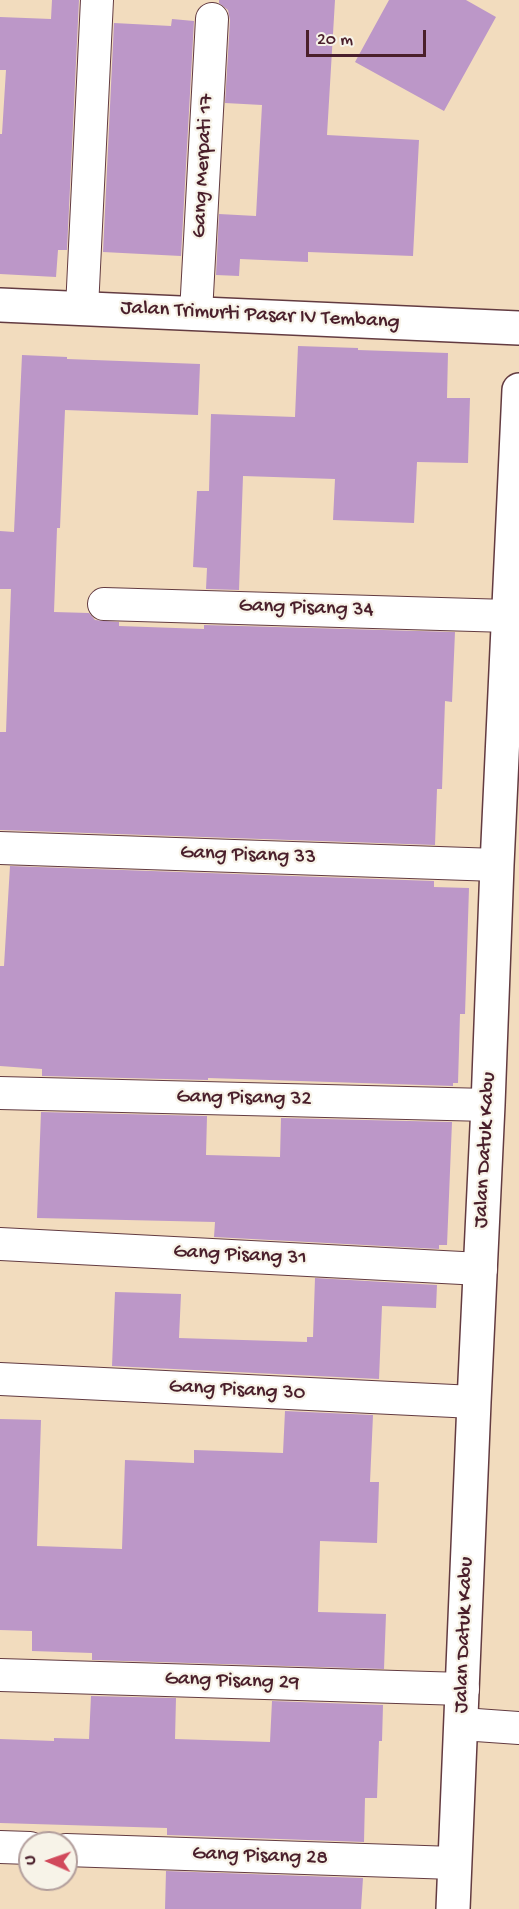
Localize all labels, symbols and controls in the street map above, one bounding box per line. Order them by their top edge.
scale bar [309,18,429,56]
text: 20 m [317,30,353,51]
street label: Gang Merpati 17 [188,93,220,239]
street label: Jalan Trimurti Pasar IV Tembang [120,296,400,336]
street label: Gang Pisang 34 [238,594,374,624]
street label: Gang Pisang 33 [180,841,316,871]
street label: Jalan Datuk Kabu [469,1071,503,1229]
street label: Gang Pisang 32 [176,1085,312,1113]
street label: Gang Pisang 31 [173,1240,307,1272]
street label: Gang Pisang 30 [168,1375,306,1407]
street label: Jalan Datuk Kabu [450,1556,480,1714]
street label: Gang Pisang 29 [164,1667,300,1697]
north arrow [18,1831,78,1891]
street label: Gang Pisang 28 [192,1842,328,1872]
text: U [22,1855,41,1865]

